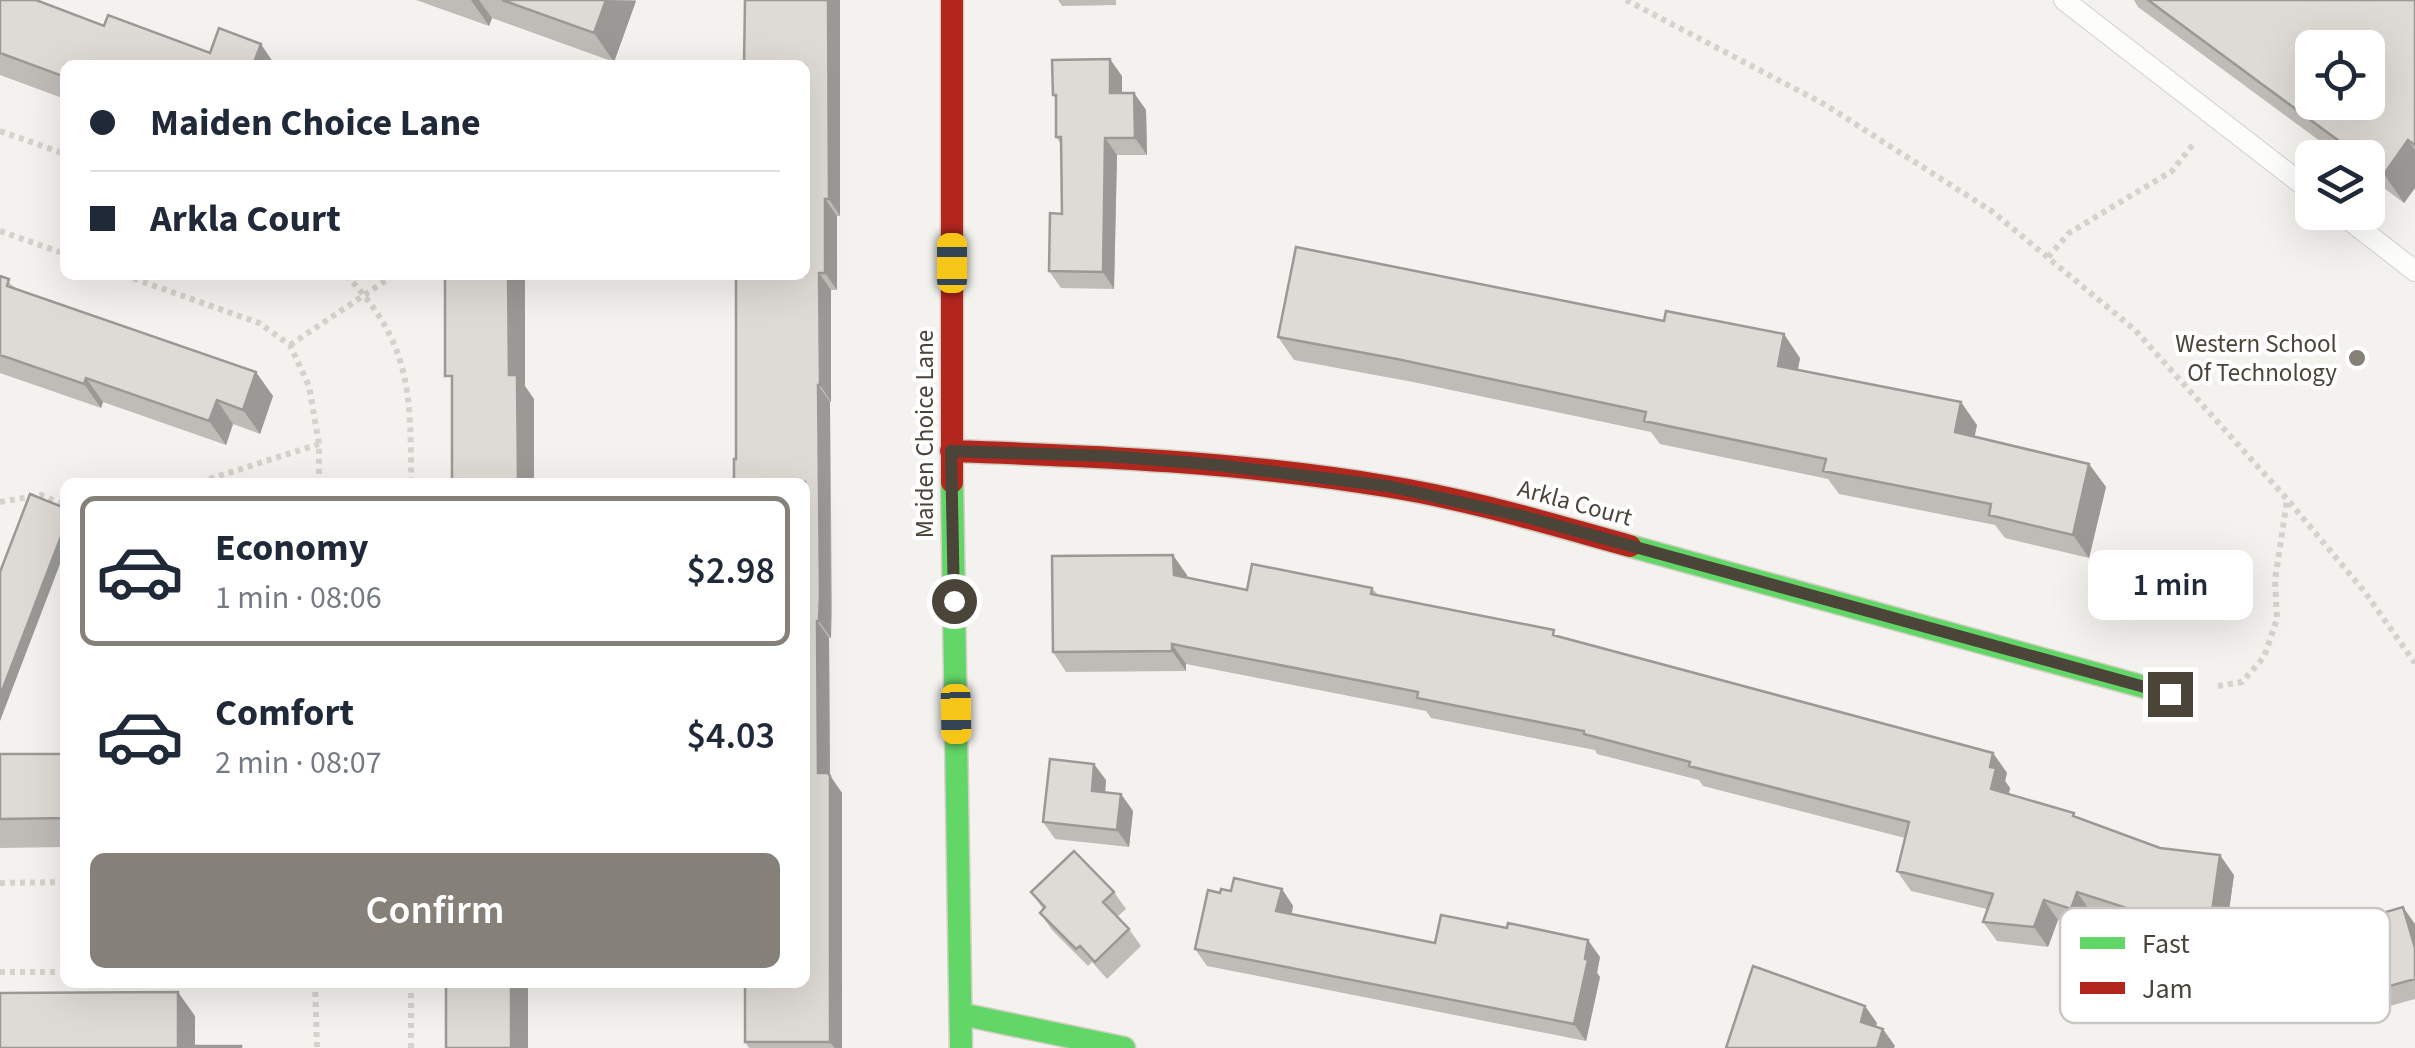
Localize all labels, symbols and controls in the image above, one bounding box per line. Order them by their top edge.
map controls [2295,30,2385,230]
button: locate [2295,30,2385,120]
text: Maiden Choice Lane [150,96,481,150]
button: layers [2295,140,2385,230]
text: Arkla Court [150,192,341,246]
car [937,233,967,293]
place label: Western School Of Technology [2175,326,2337,391]
street label: Maiden Choice Lane [907,330,943,538]
marker: Western School Of Technology [2346,347,2368,369]
street label: Arkla Court [1514,470,1637,536]
text: Economy [215,521,368,575]
icon: car [95,526,185,616]
text: $2.98 [687,544,775,598]
callout: 1 min [2088,549,2252,619]
text: 1 min [2132,562,2209,608]
text: 1 min · 08:06 [215,575,382,621]
route start [932,579,977,624]
route end [2148,672,2193,717]
car [940,684,972,744]
text: Comfort [215,686,354,740]
icon: car [95,691,185,781]
text: $4.03 [687,709,775,763]
text: 2 min · 08:07 [215,740,382,786]
button: Confirm [90,853,780,968]
legend [2060,908,2390,1023]
text: Fast [2142,924,2190,964]
text: Jam [2142,969,2193,1009]

